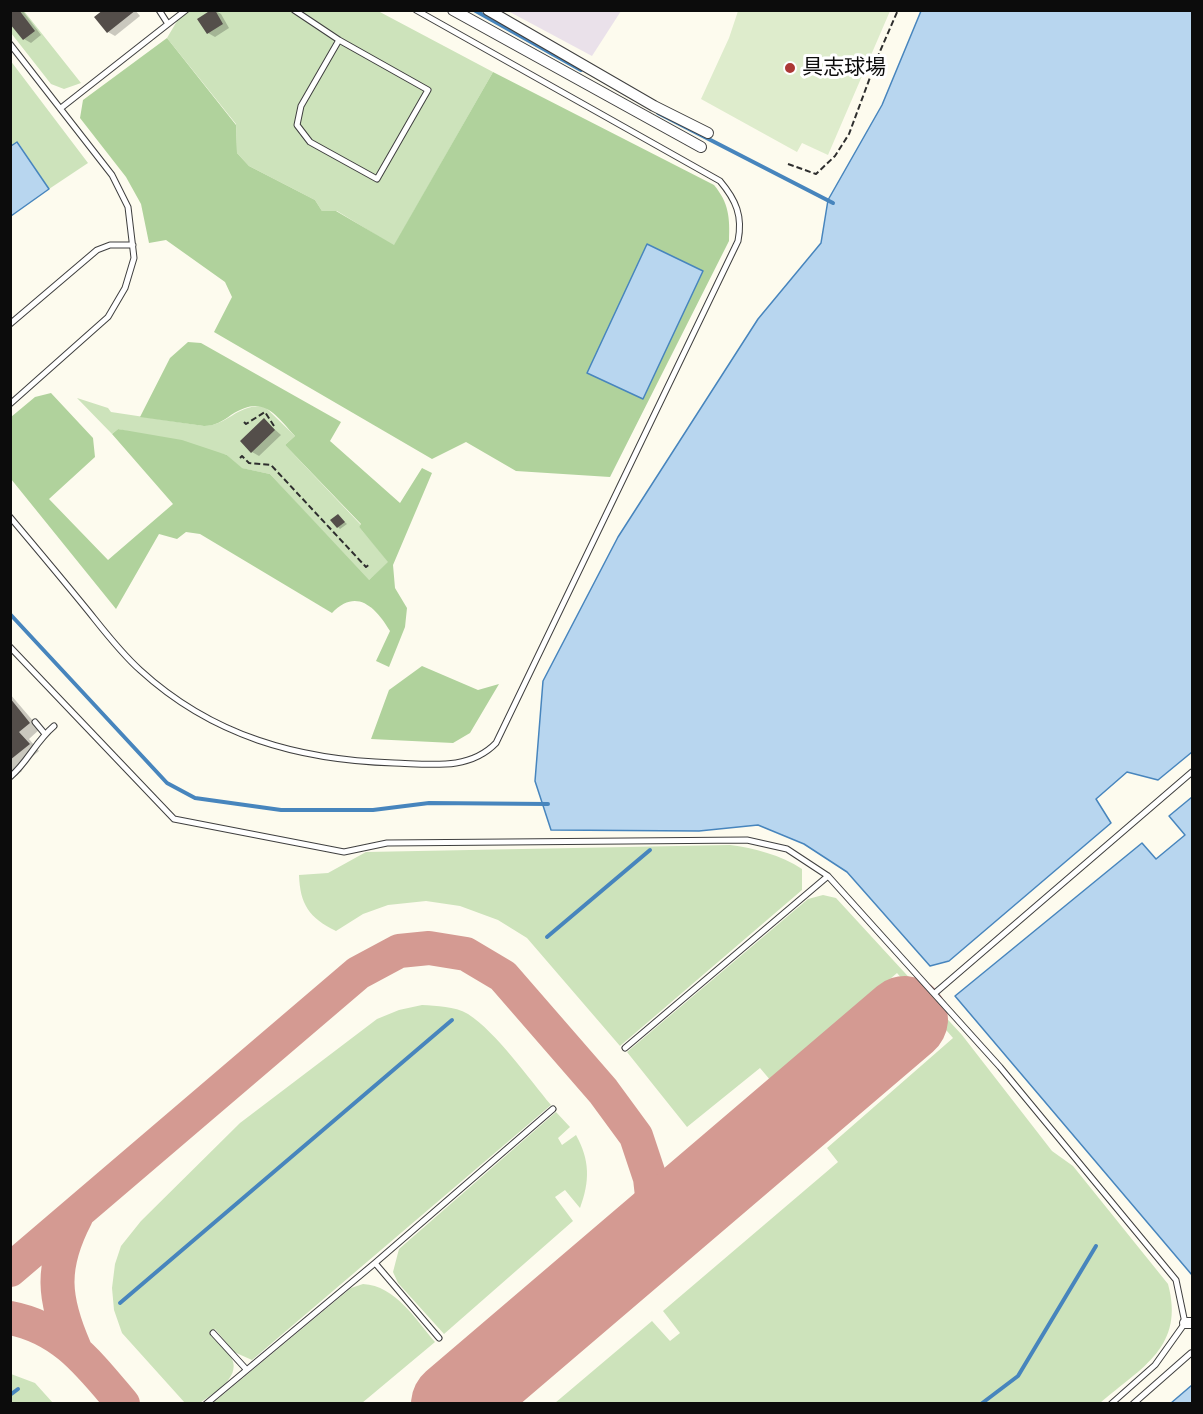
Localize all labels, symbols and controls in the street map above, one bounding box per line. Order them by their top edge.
place label: 具志球場 [802,55,886,81]
marker: 具志球場 [783,61,797,75]

